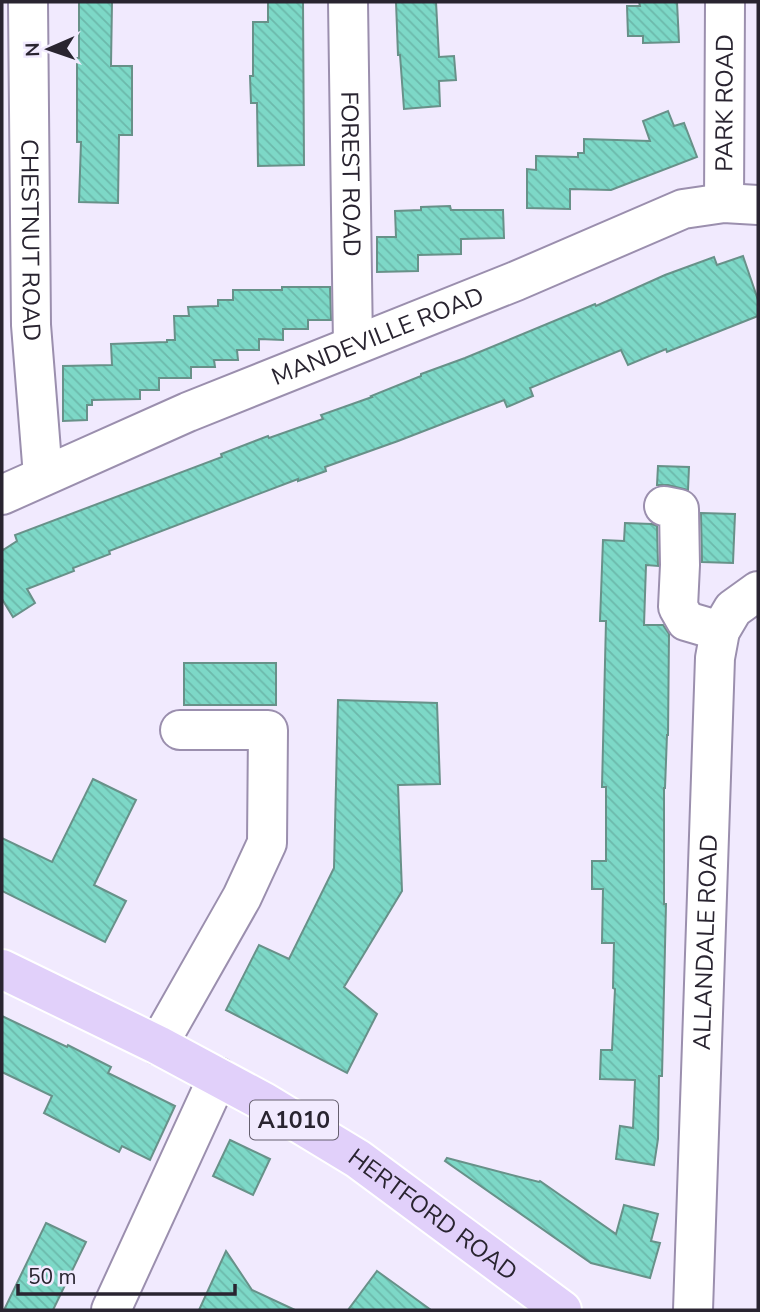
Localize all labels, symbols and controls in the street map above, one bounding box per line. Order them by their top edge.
north arrow [14,14,84,84]
street label: PARK ROAD [708,34,741,172]
text: N [20,42,46,57]
street label: FOREST ROAD [333,91,368,257]
street label: CHESTNUT ROAD [13,139,48,342]
street label: MANDEVILLE ROAD [267,279,489,393]
street label: ALLANDALE ROAD [686,834,725,1051]
road number: A1010 [250,1100,338,1140]
street label: HERTFORD ROAD [342,1141,524,1288]
scale bar [18,1252,234,1296]
text: 50 m [28,1263,77,1291]

